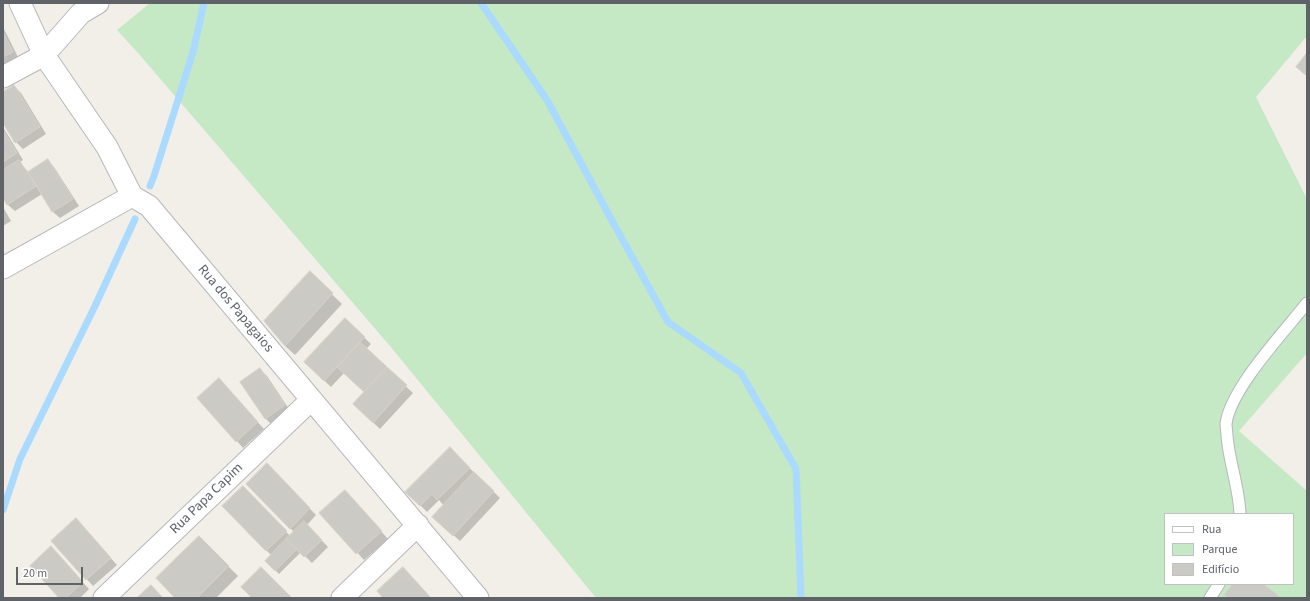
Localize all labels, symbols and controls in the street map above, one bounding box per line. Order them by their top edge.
street label: Rua dos Papagaios [193,262,277,356]
street label: Rua Papa Capim [167,460,247,538]
legend [1164,513,1294,585]
text: Rua [1202,521,1221,538]
text: Parque [1202,541,1238,558]
scale bar [18,559,85,585]
text: Edifício [1202,561,1239,578]
text: 20 m [23,565,47,582]

